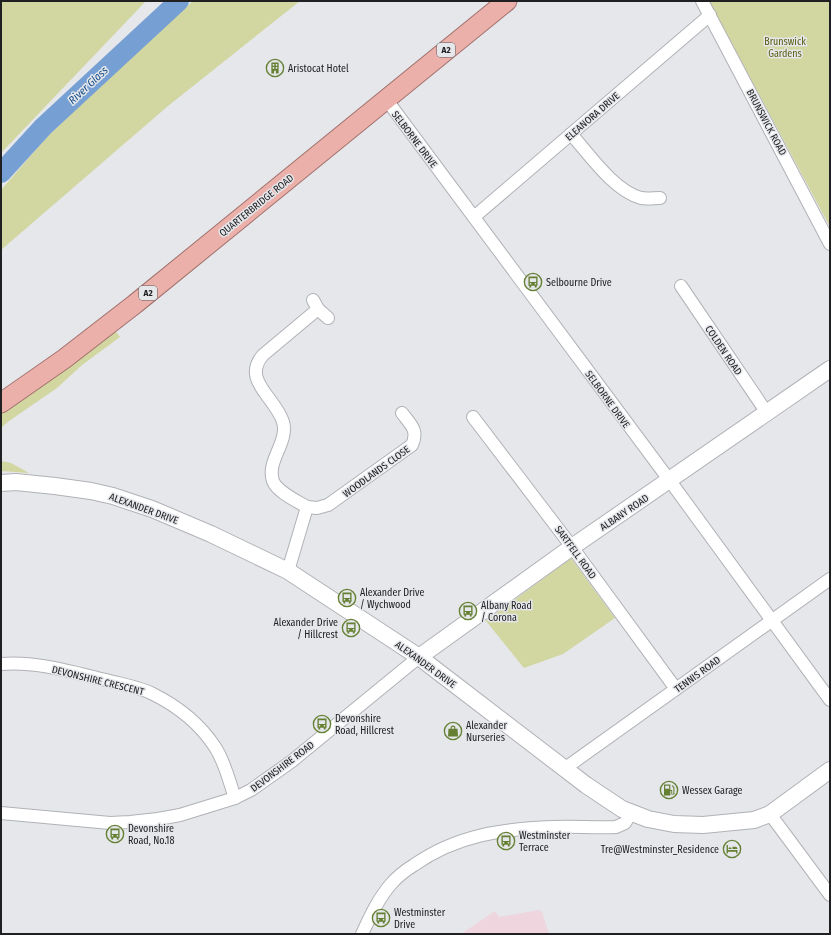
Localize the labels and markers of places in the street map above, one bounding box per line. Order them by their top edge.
building icon: Aristocat Hotel [265,58,285,78]
place label: Aristocat Hotel [288,63,349,75]
bus stop icon: Selbourne Drive [523,272,543,292]
place label: Selbourne Drive [546,277,612,289]
place label: Alexander Drive / Wychwood [360,587,424,611]
bus stop icon: Alexander Drive / Wychwood [337,588,357,608]
place label: Albany Road / Corona [481,600,532,624]
bus stop icon: Albany Road / Corona [458,601,478,621]
place label: Alexander Drive / Hillcrest [274,617,339,641]
bus stop icon: Alexander Drive / Hillcrest [341,618,361,638]
place label: Devonshire Road, Hillcrest [335,713,395,737]
bus stop icon: Devonshire Road, Hillcrest [312,714,332,734]
place label: Alexander Nurseries [466,720,507,744]
shop icon: Alexander Nurseries [443,721,463,741]
fuel station icon: Wessex Garage [659,780,679,800]
place label: Wessex Garage [682,785,742,797]
place label: Devonshire Road, No.18 [128,823,174,847]
bus stop icon: Devonshire Road, No.18 [105,824,125,844]
place label: Westminster Terrace [519,830,571,854]
bus stop icon: Westminster Terrace [496,831,516,851]
hotel icon: Tre@Westminster_Residence [722,839,742,859]
place label: Tre@Westminster_Residence [601,844,719,856]
place label: Westminster Drive [394,907,446,931]
bus stop icon: Westminster Drive [371,908,391,928]

